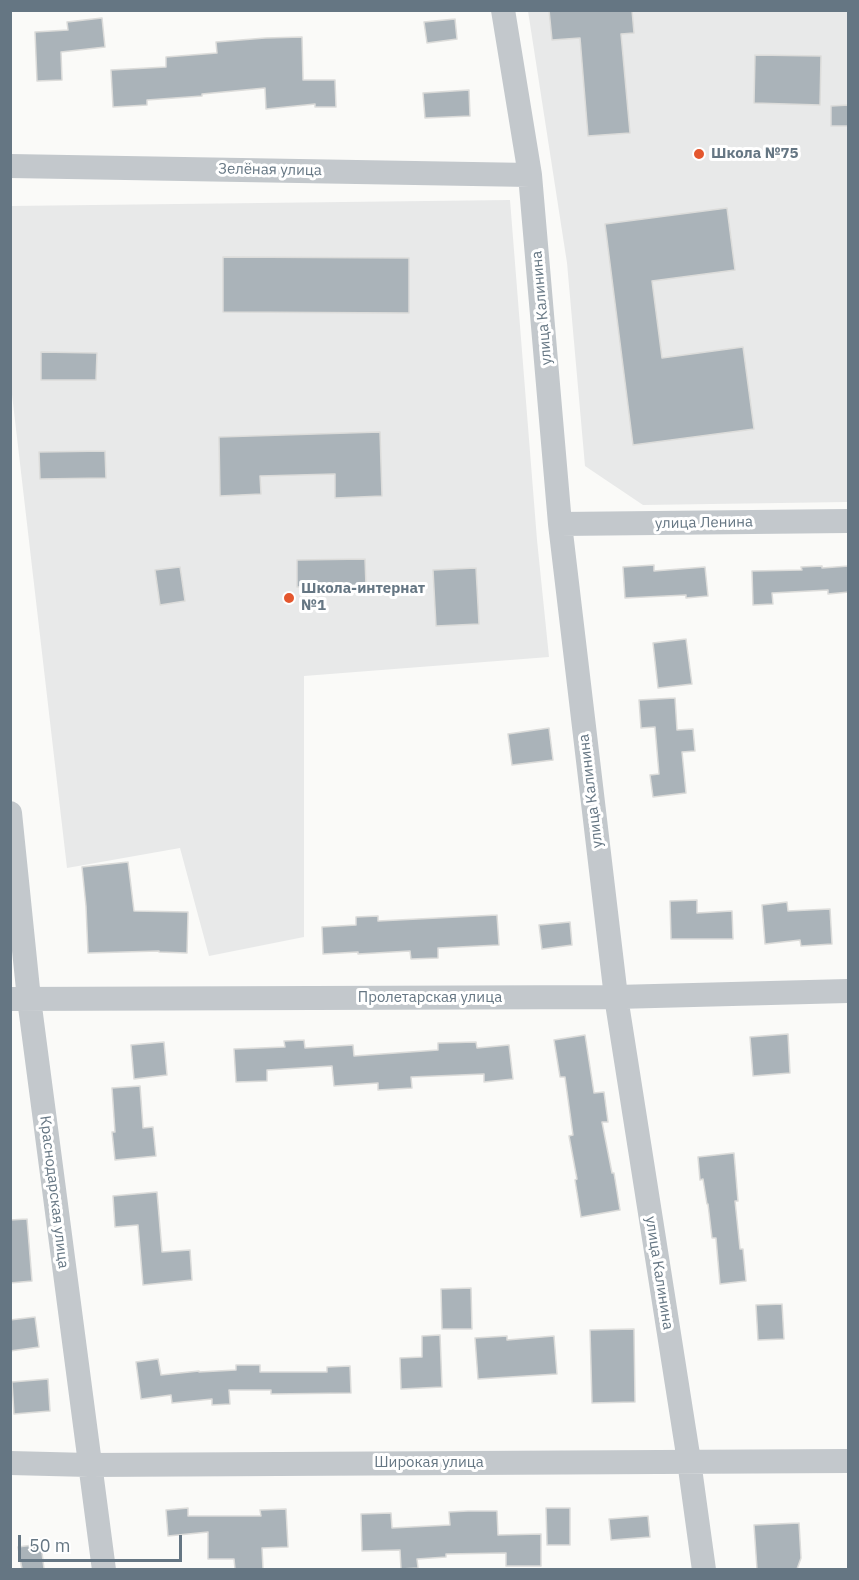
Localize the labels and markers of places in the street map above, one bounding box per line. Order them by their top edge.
place label: Школа №75 [711,145,799,163]
marker: Школа №75 [692,147,706,161]
place label: Школа-интернат №1 [301,580,425,615]
marker: Школа-интернат №1 [282,591,296,605]

